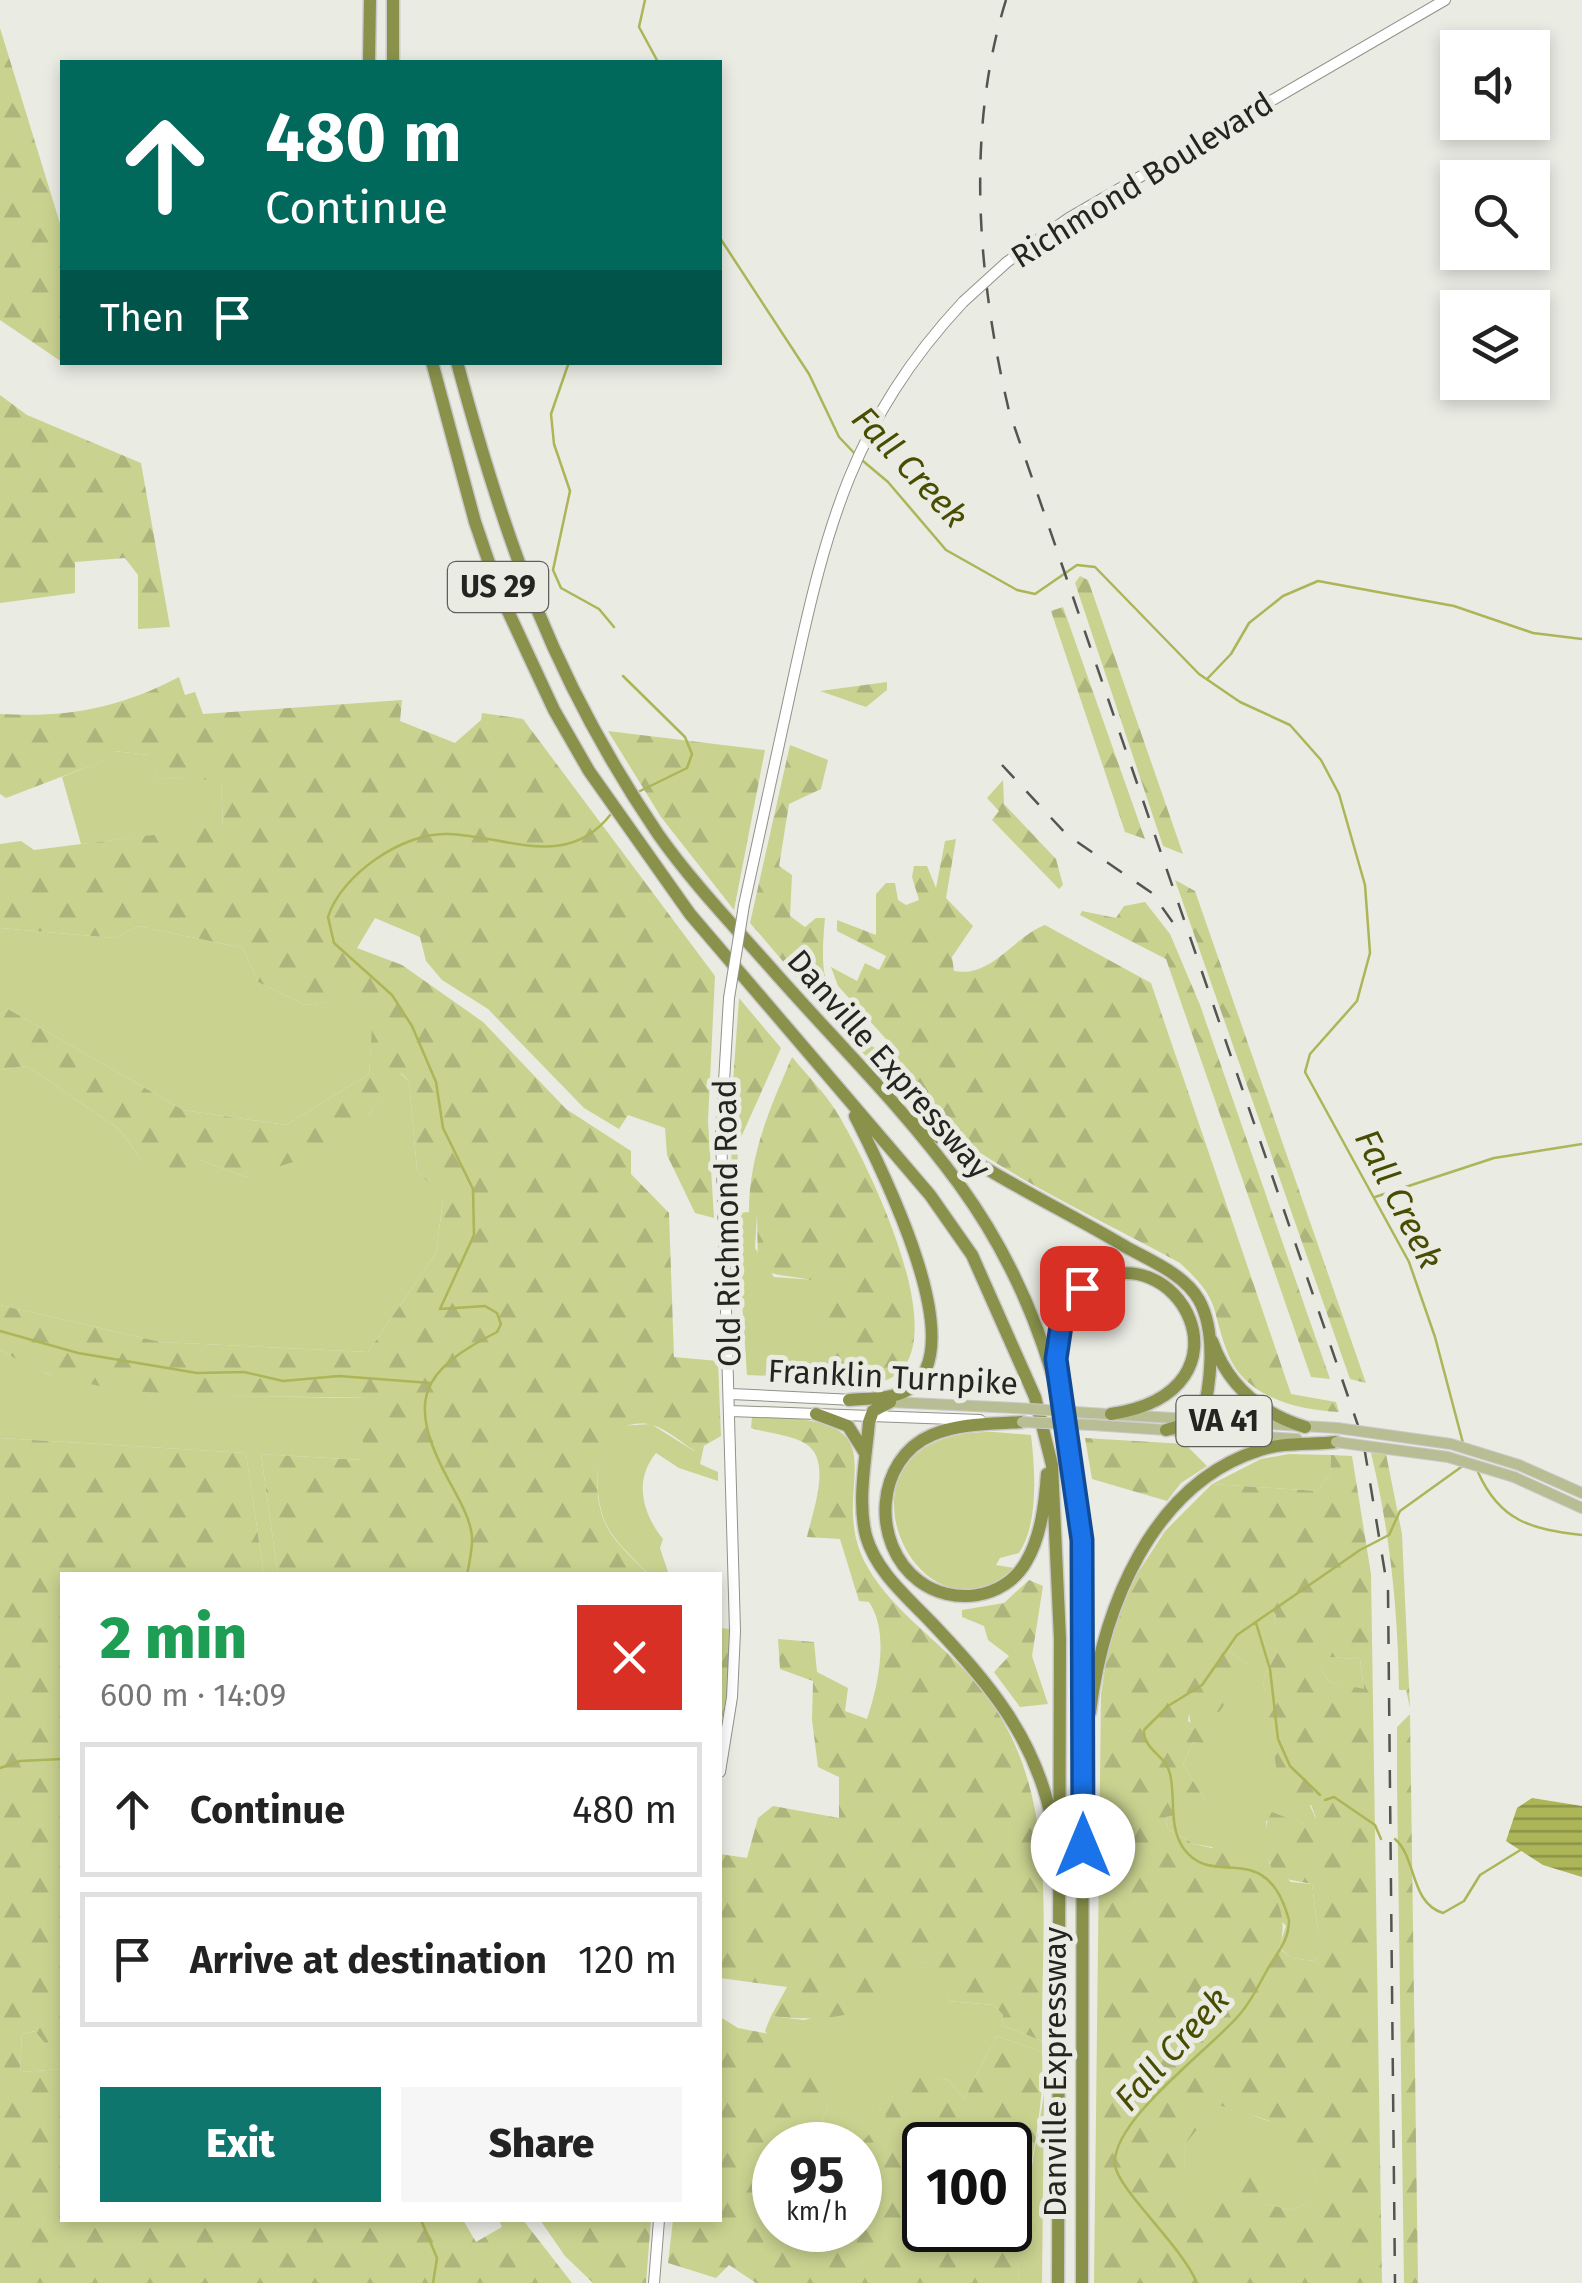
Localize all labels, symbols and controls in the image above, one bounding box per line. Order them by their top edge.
map controls [1440,30,1550,400]
button: sound [1440,30,1550,140]
street label: Richmond Boulevard [1004,84,1280,276]
text: 480 m [265,96,462,180]
icon: ahead [100,100,230,230]
button: search [1440,160,1550,270]
text: Continue [265,181,448,235]
icon: arrive [205,290,260,345]
button: layers [1440,290,1550,400]
text: Then [100,295,185,341]
water label: Fall Creek [843,397,977,537]
road number: US 29 [448,562,548,612]
street label: Danville Expressway [779,942,999,1186]
street label: Old Richmond Road [705,1079,749,1367]
water label: Fall Creek [1346,1122,1452,1276]
pin [1040,1246,1125,1331]
icon: arrive [1055,1261,1110,1316]
street label: Franklin Turnpike [767,1351,1019,1403]
road number: VA 41 [1176,1396,1272,1446]
text: 2 min [100,1602,247,1674]
button: close [577,1605,682,1710]
text: 600 m · 14:09 [100,1676,286,1714]
icon: ahead [105,1782,160,1837]
text: Continue [190,1787,345,1833]
text: 480 m [572,1787,677,1833]
position arrow [1031,1794,1135,1898]
street label: Danville Expressway [1036,1926,1074,2217]
icon: arrive [105,1932,160,1987]
text: Arrive at destination [190,1937,547,1983]
text: 120 m [578,1937,677,1983]
water label: Fall Creek [1106,1979,1238,2119]
button: Exit [100,2087,381,2202]
button: Share [401,2087,682,2202]
speed limit sign: 100 [902,2122,1032,2252]
text: 95 [790,2145,844,2205]
text: km/h [786,2197,848,2227]

